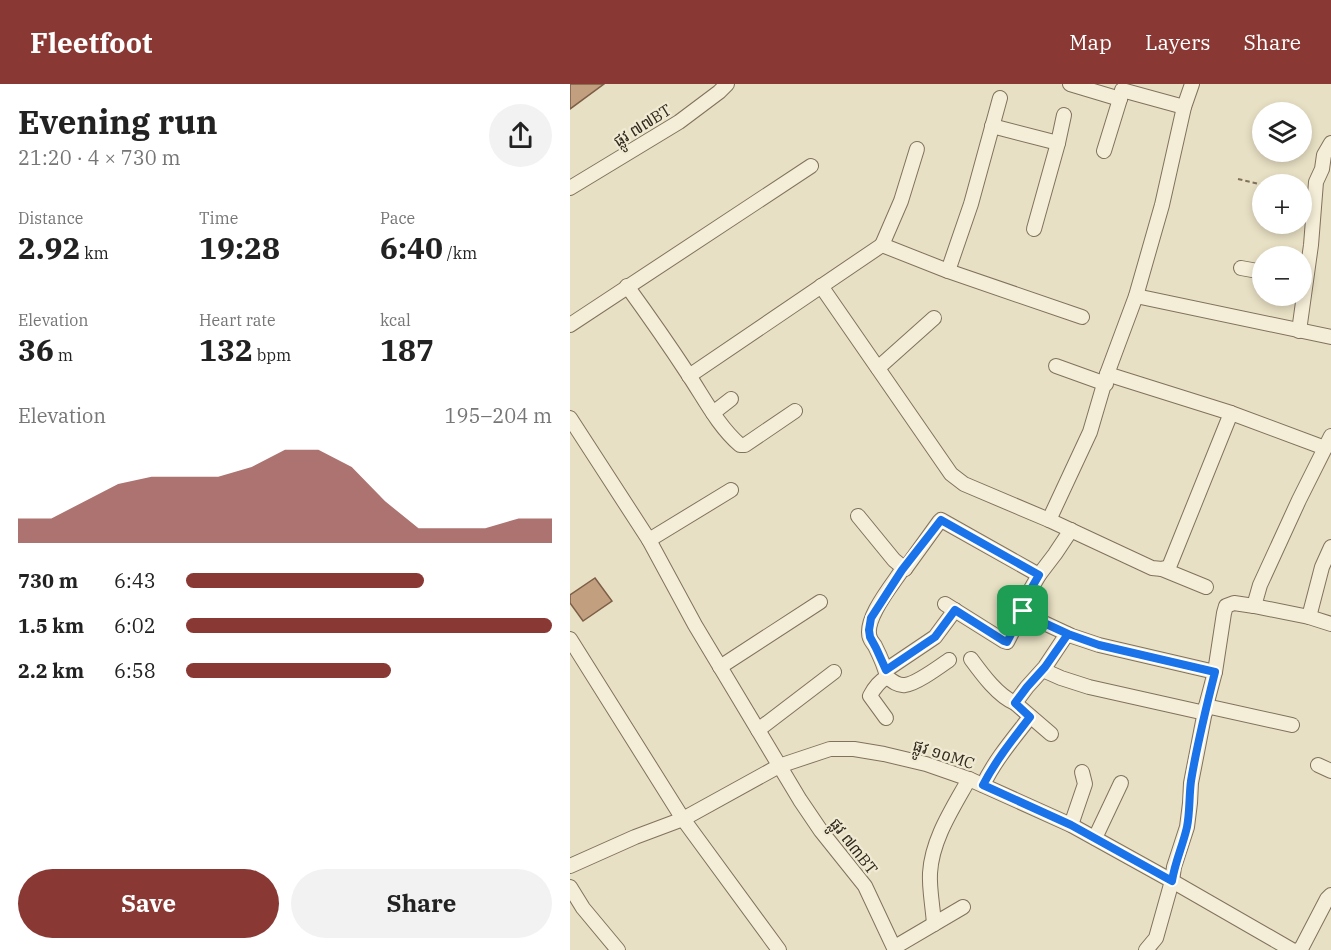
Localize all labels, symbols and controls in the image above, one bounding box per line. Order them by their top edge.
text: Fleetfoot [30,24,153,61]
text: Map [1069,28,1112,56]
text: Layers [1145,28,1211,56]
text: Share [1244,28,1301,56]
street label: ផ្លូវ ៧៧BT [609,99,677,155]
text: Evening run [18,100,218,143]
map controls [1252,102,1312,306]
button: layers [1252,102,1312,162]
button: share [489,104,552,167]
text: 21:20 · 4 × 730 m [18,144,181,171]
button: + [1252,174,1312,234]
text: Distance [18,208,83,228]
text: Time [199,208,238,228]
text: Pace [380,208,415,228]
text: 2.92 [18,228,80,267]
text: 19:28 [199,228,280,267]
text: 6:40 [380,228,443,267]
text: km [80,243,109,263]
text: /km [443,243,477,263]
button: − [1252,246,1312,306]
text: Elevation [18,310,88,330]
text: Heart rate [199,310,276,330]
text: kcal [380,310,411,330]
text: 36 [18,330,54,369]
text: 132 [199,330,253,369]
text: 187 [380,330,434,369]
text: m [54,345,73,365]
text: bpm [253,345,291,365]
text: Elevation [18,402,106,429]
text: 195–204 m [445,402,552,429]
text: 730 m [18,567,78,594]
text: 6:43 [114,567,156,594]
pin [997,585,1048,636]
icon: arrive [1006,594,1039,627]
text: 1.5 km [18,612,84,639]
text: 6:02 [114,612,156,639]
text: 2.2 km [18,657,84,684]
text: 6:58 [114,657,156,684]
street label: ផ្លូវ ១០MC [909,735,977,778]
street label: ផ្លូវ ៧៣BT [822,814,882,881]
button: Save [18,869,279,938]
button: Share [291,869,552,938]

